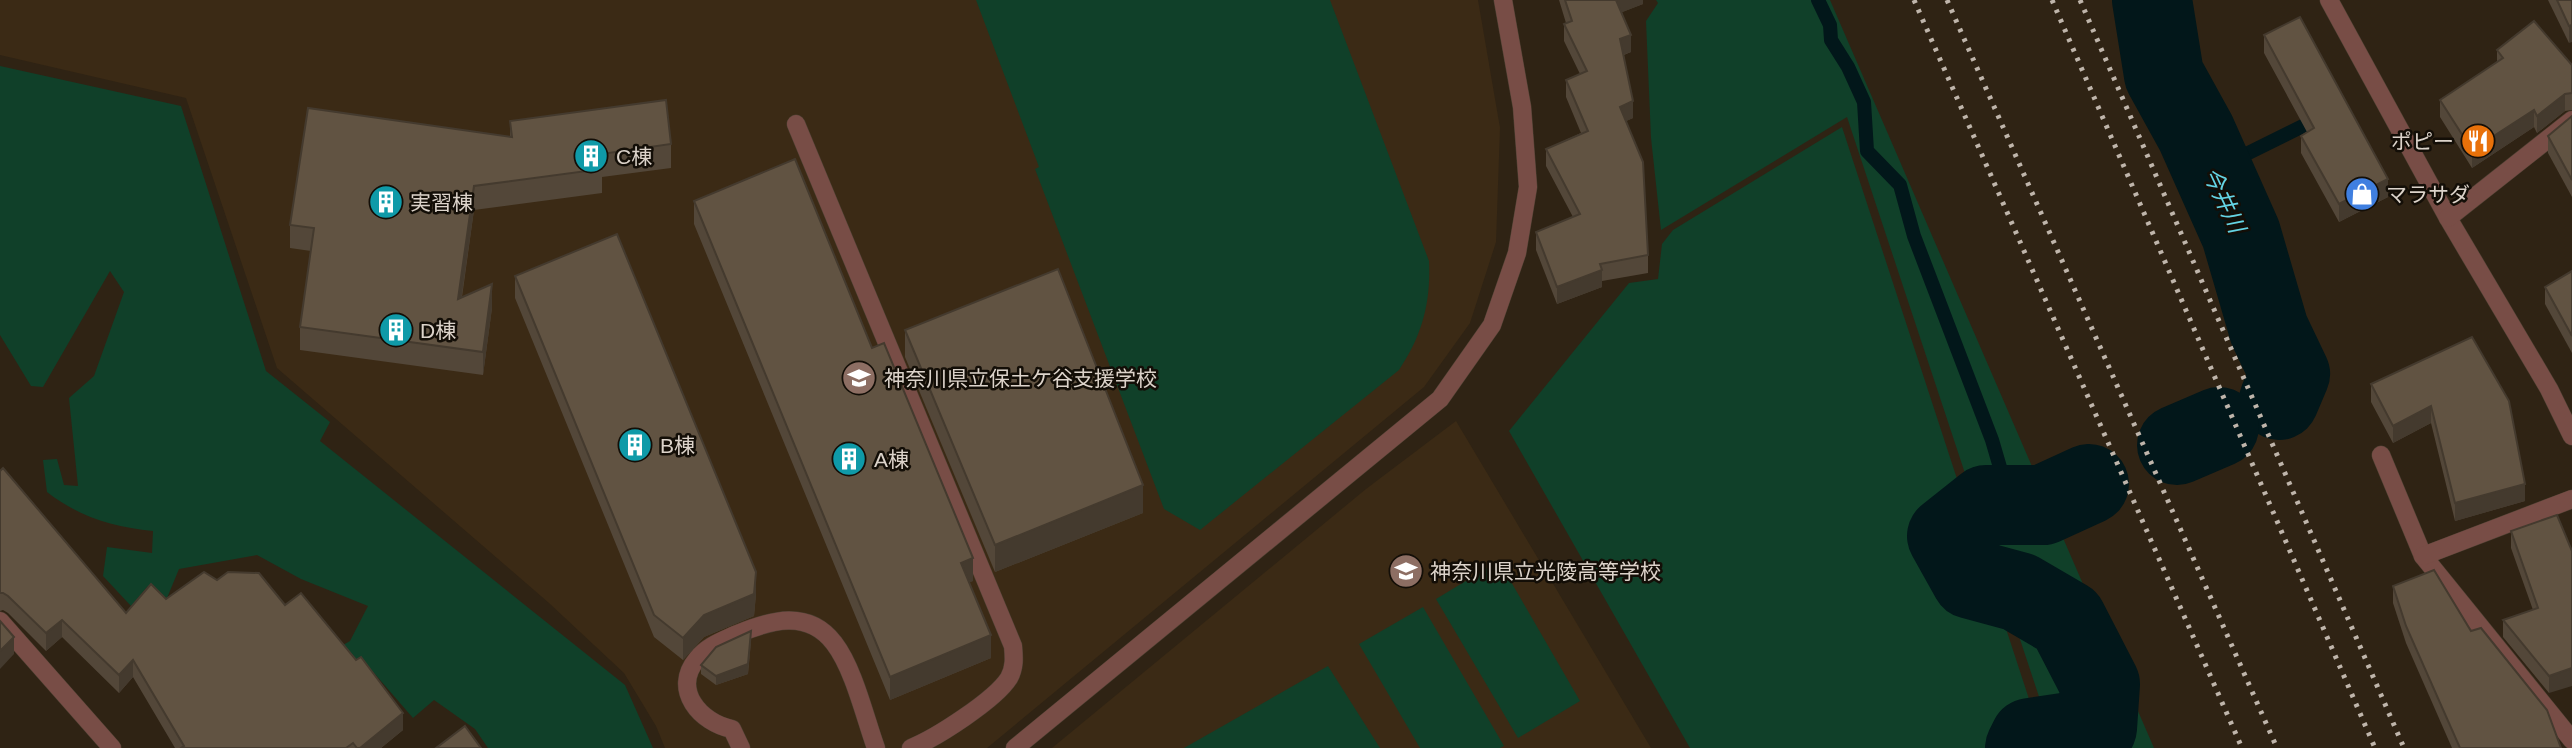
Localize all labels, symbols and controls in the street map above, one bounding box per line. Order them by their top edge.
restaurant icon: ポピー [2459,122,2497,160]
place label: ポピー [2391,130,2454,153]
building icon: C棟 [572,137,610,175]
place label: C棟 [616,145,652,168]
water label: 今井川 [2198,163,2252,239]
shop icon: マラサダ [2343,175,2381,213]
building icon: 実習棟 [367,183,405,221]
place label: マラサダ [2386,183,2470,206]
place label: 実習棟 [410,191,473,214]
building icon: D棟 [377,311,415,349]
place label: D棟 [420,319,456,342]
school or university icon: 神奈川県立保土ケ谷支援学校 [840,359,878,397]
place label: 神奈川県立保土ケ谷支援学校 [884,367,1157,390]
building icon: B棟 [616,426,654,464]
place label: B棟 [660,434,695,457]
building icon: A棟 [830,440,868,478]
place label: A棟 [874,448,909,471]
school or university icon: 神奈川県立光陵高等学校 [1387,552,1425,590]
place label: 神奈川県立光陵高等学校 [1430,560,1661,583]

